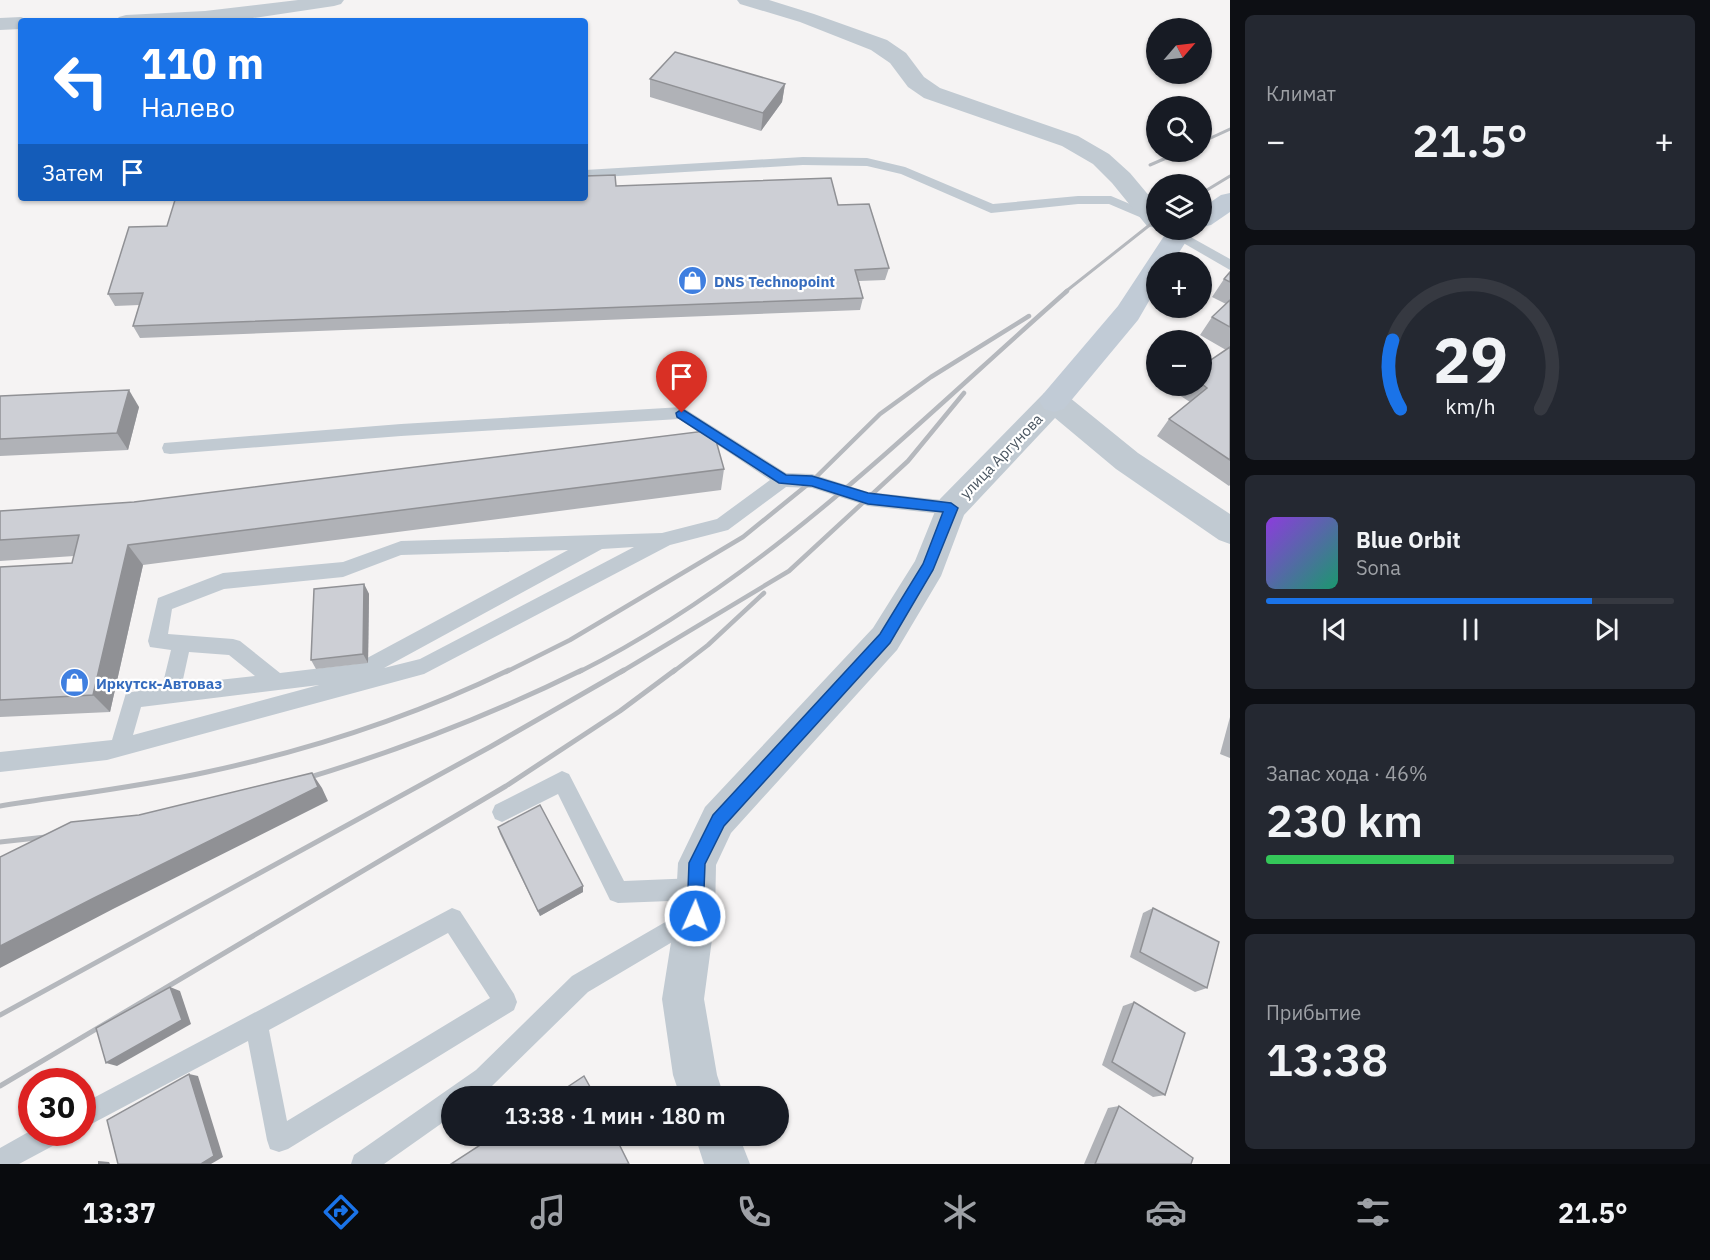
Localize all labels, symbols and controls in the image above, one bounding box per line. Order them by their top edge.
north arrow [1146,18,1212,84]
map controls [1146,18,1212,396]
text: 110 m [141,36,264,91]
icon: left [42,42,120,120]
text: Климат [1266,80,1336,107]
text: Налево [141,89,235,124]
button: search [1146,96,1212,162]
text: 21.5° [1412,111,1528,169]
text: − [1266,119,1286,162]
text: + [1654,119,1674,162]
icon: arrive [116,156,149,189]
text: Затем [42,158,104,187]
button: layers [1146,174,1212,240]
button: + [1146,252,1212,318]
shop icon: DNS Technopoint [677,265,709,297]
place label: DNS Technopoint [714,272,835,291]
text: 29 [1433,319,1507,400]
button: − [1146,330,1212,396]
pin [656,351,707,413]
icon: arrive [665,360,698,393]
text: km/h [1445,393,1495,421]
street label: улица Аргунова [956,409,1046,503]
text: Blue Orbit [1356,525,1461,554]
text: Sona [1356,554,1401,581]
icon: previous [1318,613,1351,646]
icon: pause [1454,613,1487,646]
icon: next [1590,613,1623,646]
shop icon: Иркутск-Автоваз [59,667,91,699]
place label: Иркутск-Автоваз [96,674,222,693]
text: Запас хода · 46% [1266,760,1428,787]
text: 230 km [1266,791,1423,849]
position arrow [663,884,727,948]
text: Прибытие [1266,999,1361,1026]
text: 13:38 [1266,1030,1388,1088]
speed limit sign: 30 [18,1068,96,1146]
text: 13:38 · 1 мин · 180 m [504,1101,726,1130]
icon: directions [320,1191,362,1233]
icon: music [527,1191,569,1233]
icon: phone [733,1191,775,1233]
icon: climate [939,1191,981,1233]
icon: car [1145,1191,1187,1233]
icon: filters [1352,1191,1394,1233]
text: 13:37 [82,1195,156,1230]
text: 21.5° [1558,1195,1628,1230]

